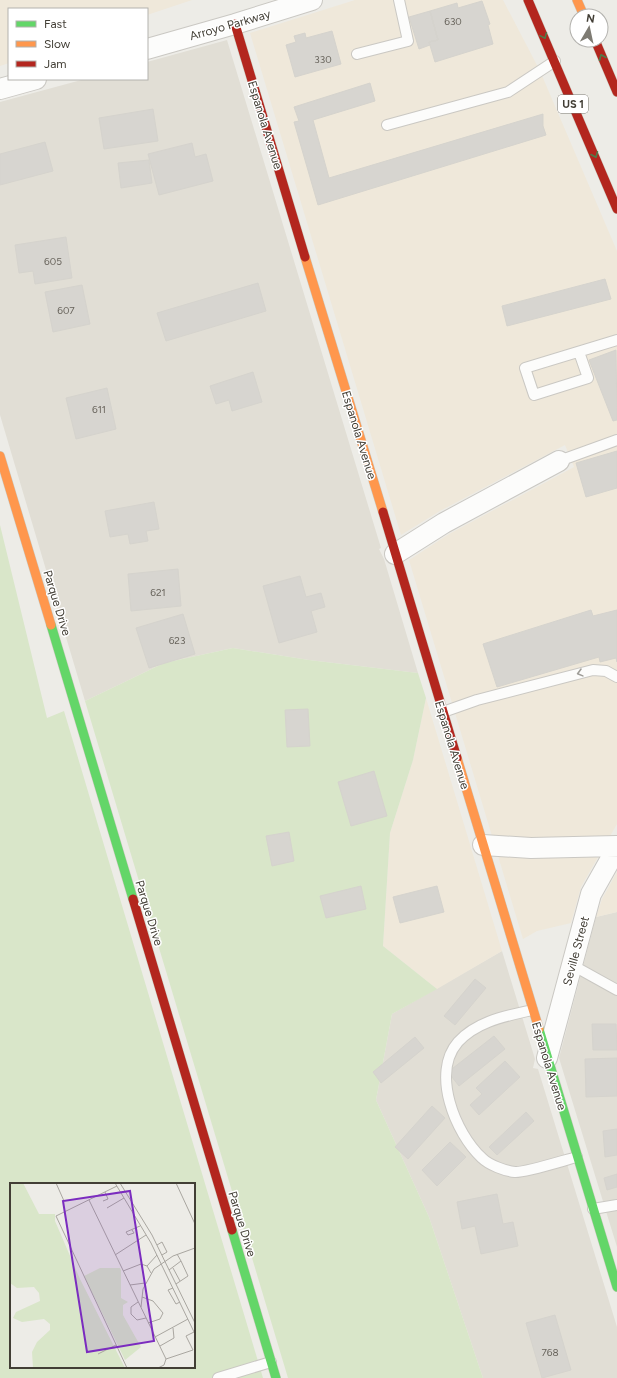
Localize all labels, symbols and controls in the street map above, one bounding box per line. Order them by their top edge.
street label: Arroyo Parkway [188,7,273,43]
legend [8,8,148,80]
north arrow [569,8,609,48]
text: N [585,12,596,26]
house number: 630 [444,15,462,28]
text: Fast [44,17,67,31]
one-way arrow [539,31,547,39]
text: Slow [44,37,71,51]
house number: 330 [314,53,332,66]
one-way arrow [599,53,607,61]
text: Jam [44,57,67,71]
street label: Espanola Avenue [245,79,285,171]
road number: US 1 [558,95,588,113]
one-way arrow [590,151,598,159]
house number: 605 [44,255,62,268]
house number: 607 [57,304,75,317]
street label: Espanola Avenue [339,389,379,481]
house number: 611 [92,403,106,416]
street label: Parque Drive [40,568,74,638]
house number: 621 [150,586,166,599]
house number: 623 [169,634,185,647]
one-way arrow [577,668,584,677]
street label: Espanola Avenue [432,699,472,791]
street label: Parque Drive [132,878,166,948]
street label: Seville Street [560,914,592,987]
street label: Espanola Avenue [529,1020,569,1112]
inset map [10,1183,195,1368]
street label: Parque Drive [225,1189,259,1259]
house number: 768 [541,1346,559,1359]

